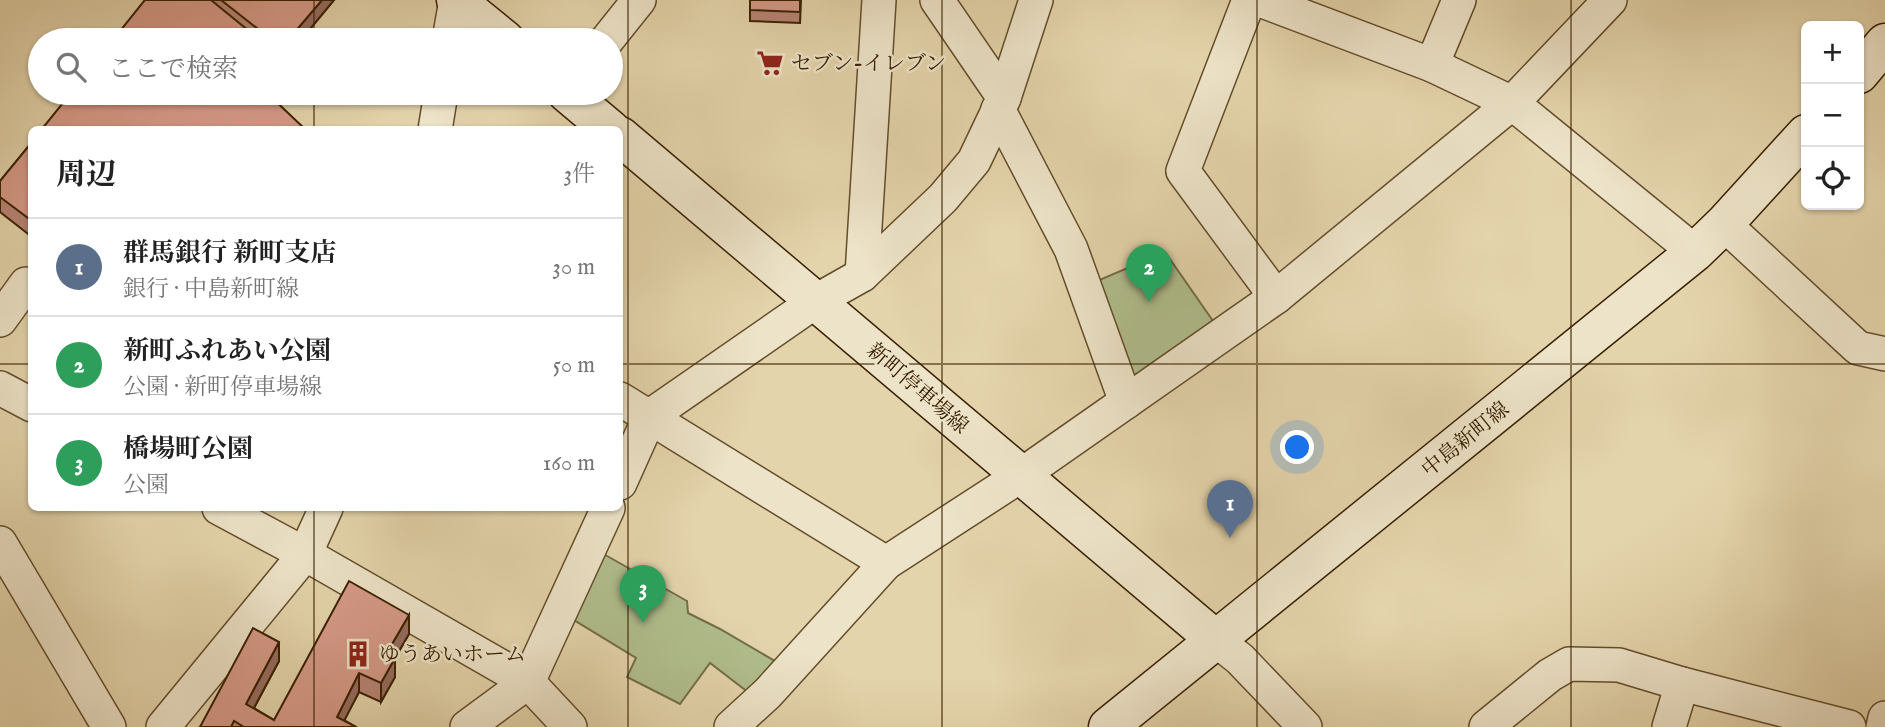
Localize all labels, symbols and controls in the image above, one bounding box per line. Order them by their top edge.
map controls [1801,21,1864,210]
button: + [1801,21,1864,84]
search box [28,28,623,105]
icon: search [52,48,90,86]
supermarket icon: セブン-イレブン [755,48,785,78]
place label: セブン-イレブン [791,51,946,78]
text: ここで検索 [108,53,238,86]
button: − [1801,84,1864,147]
button: locate [1801,147,1864,210]
text: 周辺 [56,157,116,195]
text: 3件 [563,160,595,189]
text: 群馬銀行 新町支店 [123,237,337,270]
pin: 2 [1126,244,1172,302]
text: 1 [75,253,83,282]
text: 30 m [552,253,595,282]
text: 銀行 · 中島新町線 [123,275,299,304]
text: 新町ふれあい公園 [123,335,331,368]
street label: 新町停車場線 [861,338,973,441]
text: 2 [74,351,84,380]
text: 50 m [553,351,595,380]
text: 公園 · 新町停車場線 [123,373,322,402]
street label: 中島新町線 [1417,397,1515,484]
your location [1280,430,1314,464]
text: 橋場町公園 [123,433,253,466]
text: 3 [75,449,83,478]
text: 160 m [543,449,595,478]
text: 公園 [123,471,169,500]
pin: 1 [1207,480,1253,538]
pin: 3 [620,565,666,623]
building icon: ゆうあいホーム [343,639,373,669]
place label: ゆうあいホーム [379,642,526,669]

